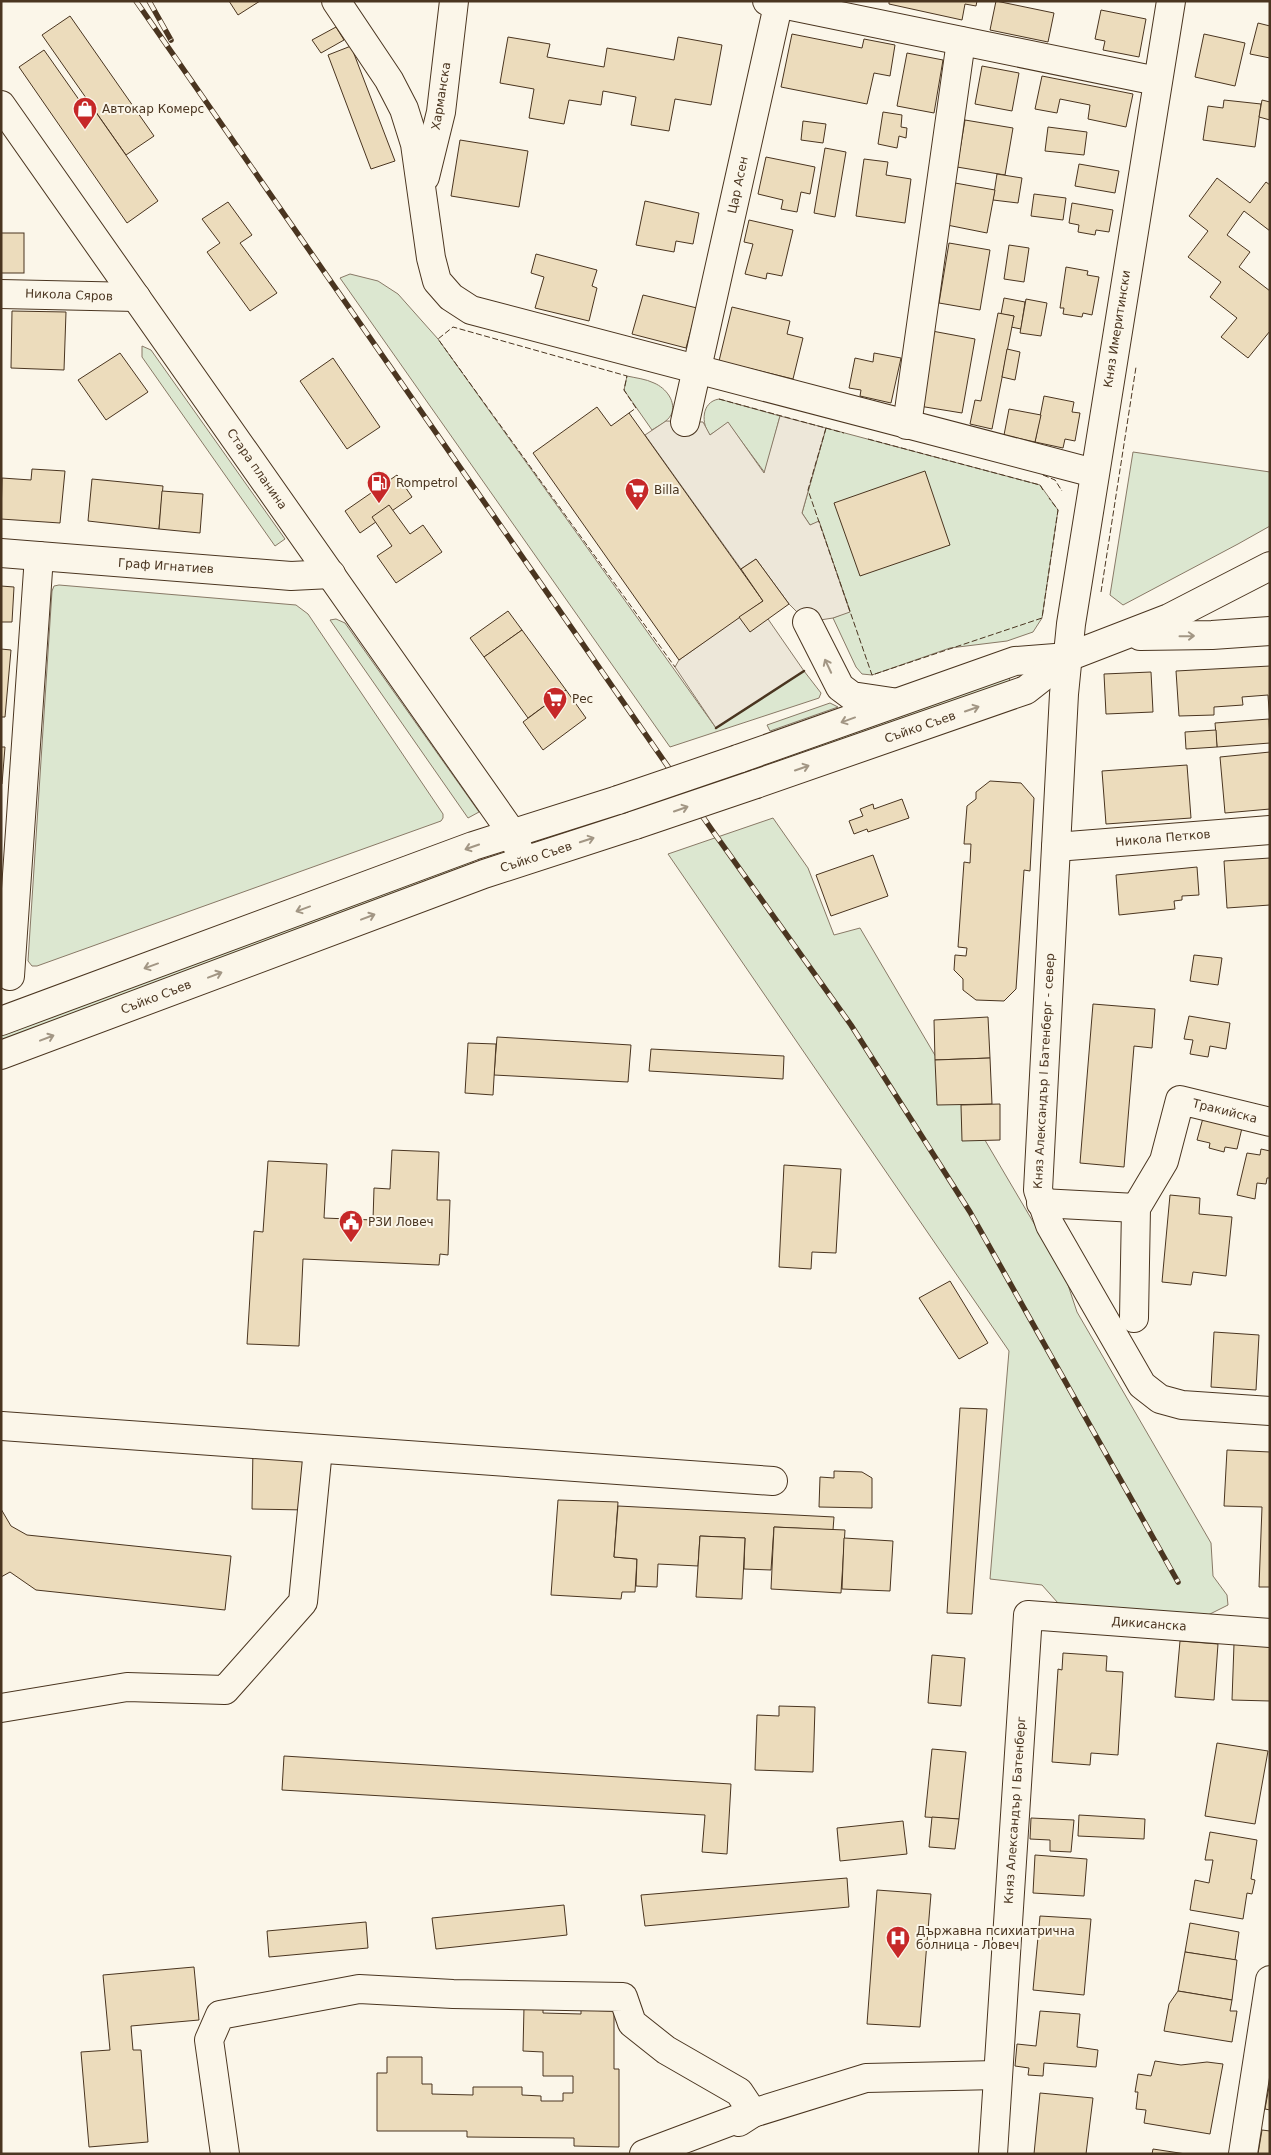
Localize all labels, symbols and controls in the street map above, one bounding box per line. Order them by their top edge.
street label: Харманска [429,61,453,131]
shop icon: Автокар Комерс [72,96,98,130]
place label: Автокар Комерс [102,102,204,116]
street label: Цар Асен [725,155,751,215]
street label: Княз Имеритински [1101,269,1133,389]
street label: Никола Сяров [25,286,113,304]
street label: Стара планина [224,426,290,512]
fuel station icon: Rompetrol [366,470,392,504]
place label: Rompetrol [396,476,458,490]
supermarket icon: Billa [624,477,650,511]
place label: Billa [654,483,680,497]
street label: Граф Игнатиев [118,556,214,576]
one-way arrow [1179,631,1195,641]
one-way arrow [823,659,832,674]
supermarket icon: Рес [542,686,568,720]
place label: Рес [572,692,593,706]
one-way arrow [963,704,979,713]
street label: Съйко Съев [883,708,957,746]
one-way arrow [841,716,856,725]
one-way arrow [793,763,809,772]
one-way arrow [673,804,689,814]
street label: Никола Петков [1115,827,1211,849]
one-way arrow [578,835,594,845]
street label: Съйко Съев [498,839,574,875]
one-way arrow [465,843,480,852]
one-way arrow [296,905,311,914]
one-way arrow [360,912,375,921]
street label: Княз Александър I Батенберг - север [1031,953,1057,1189]
one-way arrow [144,962,159,971]
one-way arrow [208,969,223,978]
street label: Съйко Съев [119,977,193,1017]
one-way arrow [39,1033,54,1042]
street label: Тракийска [1190,1096,1259,1126]
public building icon: РЗИ Ловеч [338,1209,364,1243]
place label: РЗИ Ловеч [368,1215,434,1229]
street label: Дикисанска [1111,1614,1187,1634]
street label: Княз Александър I Батенберг [1001,1716,1029,1904]
place label: Държавна психиатрична болница - Ловеч [916,1924,1075,1952]
hospital icon: Държавна психиатрична болница - Ловеч [885,1925,911,1959]

